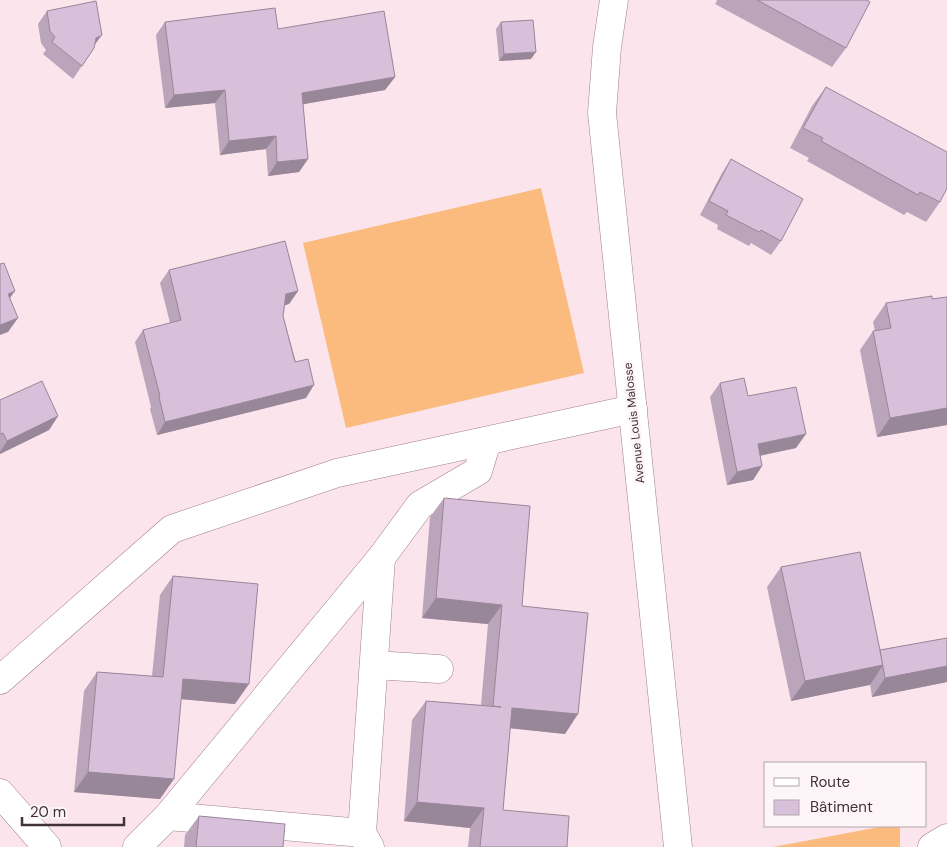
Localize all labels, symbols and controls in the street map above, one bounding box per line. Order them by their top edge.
street label: Avenue Louis Malosse [620,362,648,484]
legend [764,762,927,827]
text: Route [810,772,850,792]
scale bar [22,794,125,826]
text: Bâtiment [810,797,873,817]
text: 20 m [30,802,66,822]

